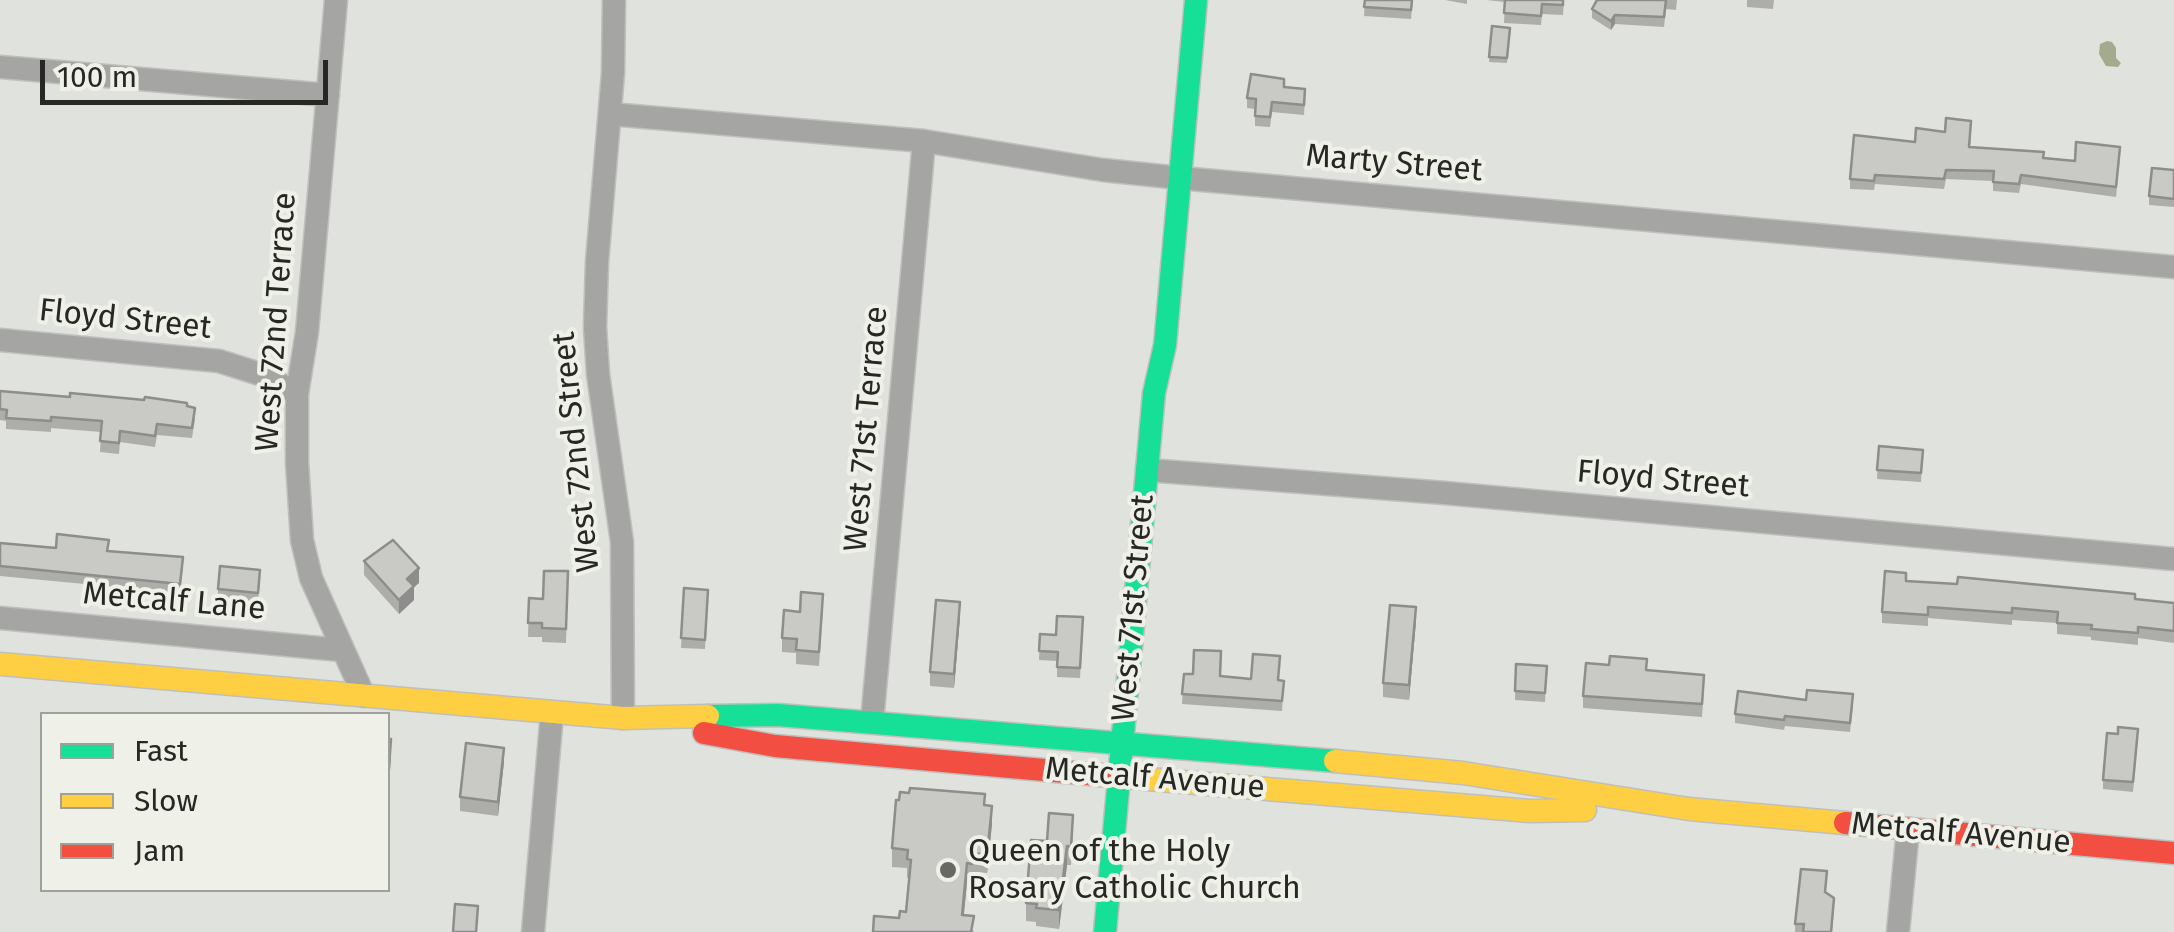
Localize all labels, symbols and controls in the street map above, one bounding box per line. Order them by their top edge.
scale bar [45,40,332,102]
text: 100 m [57,59,137,95]
street label: Marty Street [1304,137,1484,191]
street label: West 72nd Terrace [249,191,305,453]
street label: Floyd Street [37,292,213,348]
street label: West 71st Terrace [837,305,897,553]
street label: West 72nd Street [545,330,609,574]
street label: Floyd Street [1575,453,1751,507]
street label: West 71st Street [1105,493,1163,723]
street label: Metcalf Lane [81,575,267,629]
legend [40,712,390,892]
text: Fast [134,733,188,769]
street label: Metcalf Avenue [1044,750,1266,808]
text: Slow [134,783,198,819]
street label: Metcalf Avenue [1850,805,2072,863]
text: Jam [134,833,185,869]
place label: Queen of the Holy Rosary Catholic Church [968,833,1301,908]
marker: Queen of the Holy Rosary Catholic Church [937,859,959,881]

